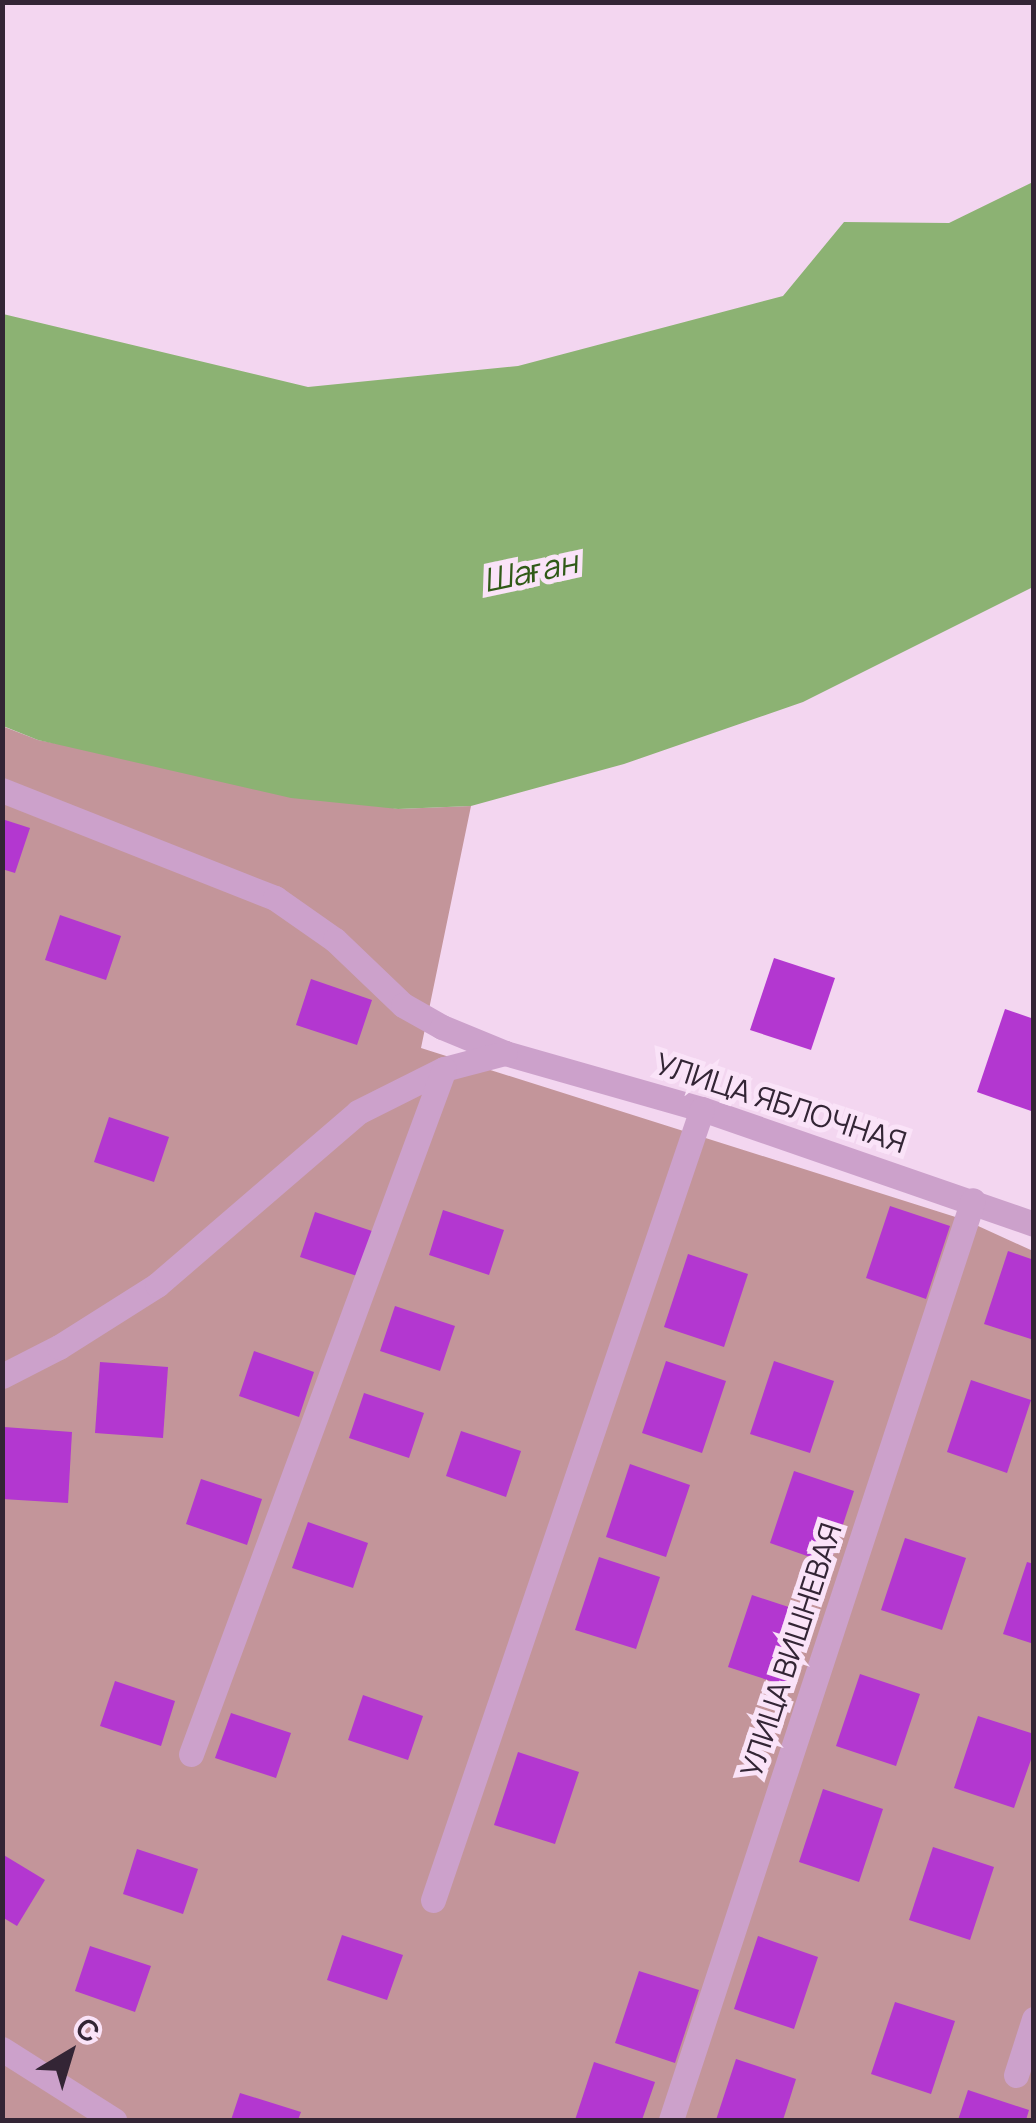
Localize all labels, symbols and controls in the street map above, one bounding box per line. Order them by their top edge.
water label: Шаған [479,542,581,600]
street label: УЛИЦА ЯБЛОЧНАЯ [651,1045,911,1161]
street label: УЛИЦА ВИШНЕВАЯ [733,1519,849,1781]
north arrow [20,2003,120,2103]
text: С [69,2008,108,2051]

